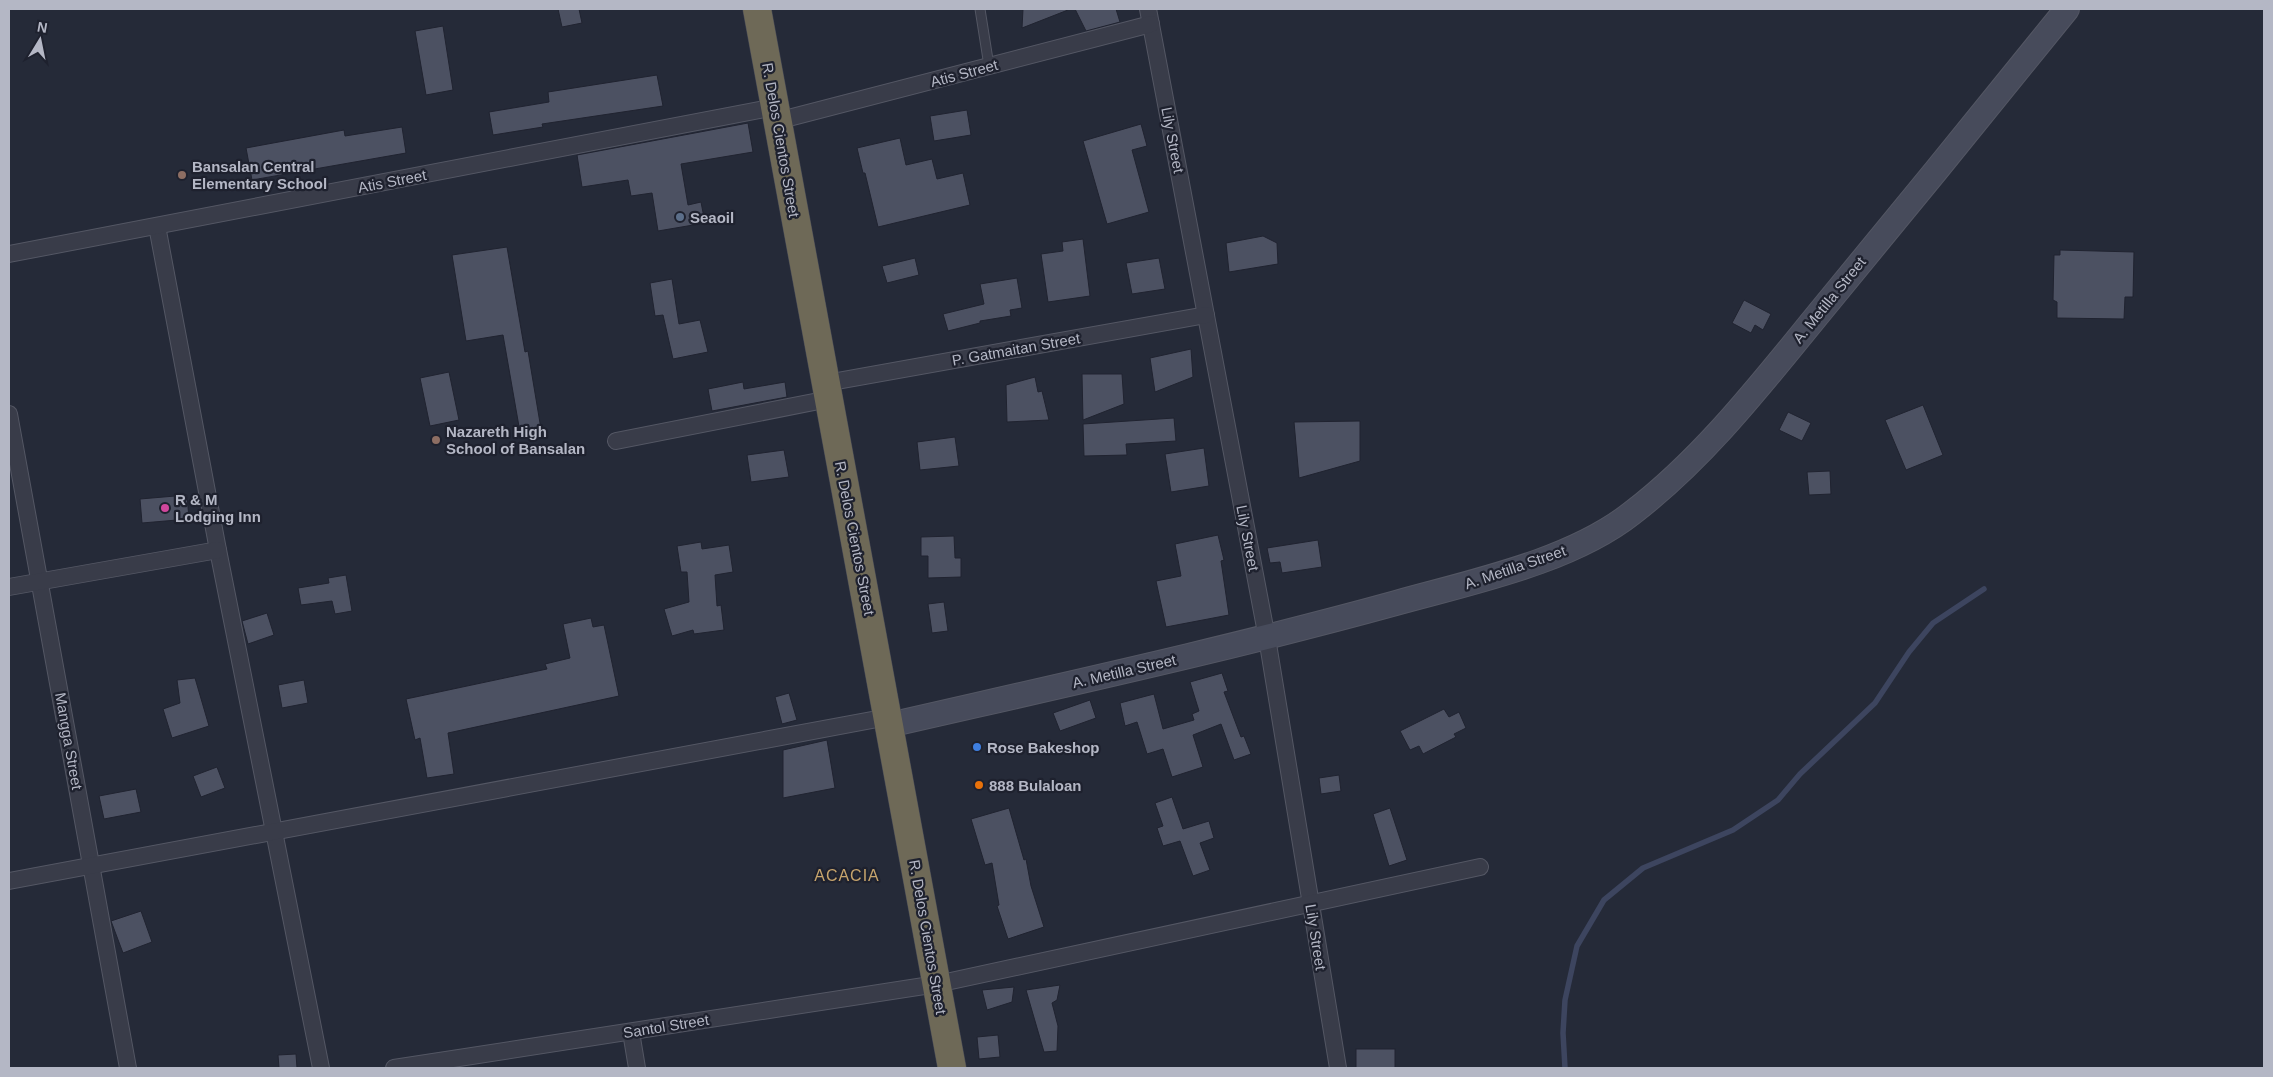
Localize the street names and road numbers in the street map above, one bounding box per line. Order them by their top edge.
street label: Atis Street [928,56,1000,90]
street label: R. Delos Cientos Street [759,61,803,219]
street label: Lily Street [1158,106,1188,175]
street label: Atis Street [356,166,428,196]
street label: A. Metilla Street [1789,253,1869,346]
street label: P. Gatmaitan Street [951,329,1082,369]
street label: R. Delos Cientos Street [832,459,878,617]
street label: Lily Street [1233,504,1263,573]
street label: A. Metilla Street [1462,541,1569,592]
street label: A. Metilla Street [1071,651,1178,691]
street label: Mangga Street [52,691,86,792]
street label: R. Delos Cientos Street [906,858,950,1016]
street label: Lily Street [1302,903,1330,972]
street label: Santol Street [622,1011,711,1041]

